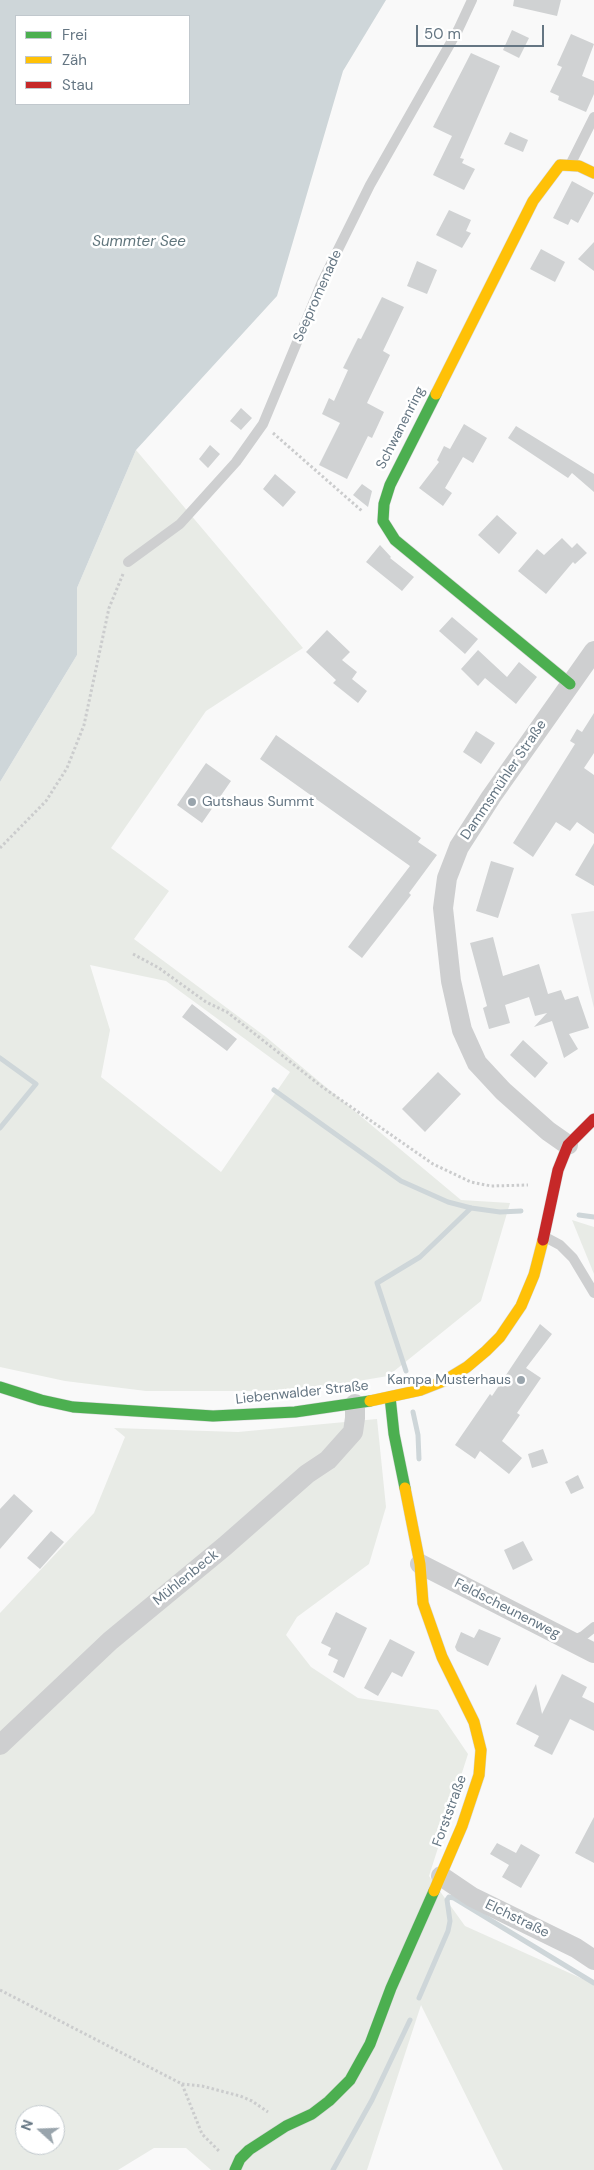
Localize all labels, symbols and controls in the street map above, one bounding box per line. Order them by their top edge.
legend [15,15,190,105]
scale bar [419,15,546,47]
text: 50 m [424,24,461,44]
text: Frei [62,25,87,45]
text: Zäh [62,50,87,70]
text: Stau [62,75,93,95]
water label: Summter See [92,233,186,251]
street label: Seepromenade [290,247,346,345]
street label: Schwanenring [373,384,429,472]
street label: Dammsmühler Straße [458,717,550,843]
place label: Gutshaus Summt [202,794,314,810]
marker: Gutshaus Summt [186,796,198,808]
place label: Kampa Musterhaus [387,1372,511,1388]
marker: Kampa Musterhaus [515,1374,527,1386]
street label: Liebenwalder Straße [235,1378,369,1408]
street label: Mühlenbeck [150,1547,222,1609]
street label: Feldscheunenweg [451,1575,563,1643]
street label: Forststraße [429,1773,471,1849]
street label: Elchstraße [482,1896,552,1942]
north arrow [15,2105,65,2155]
text: N [17,2117,37,2133]

